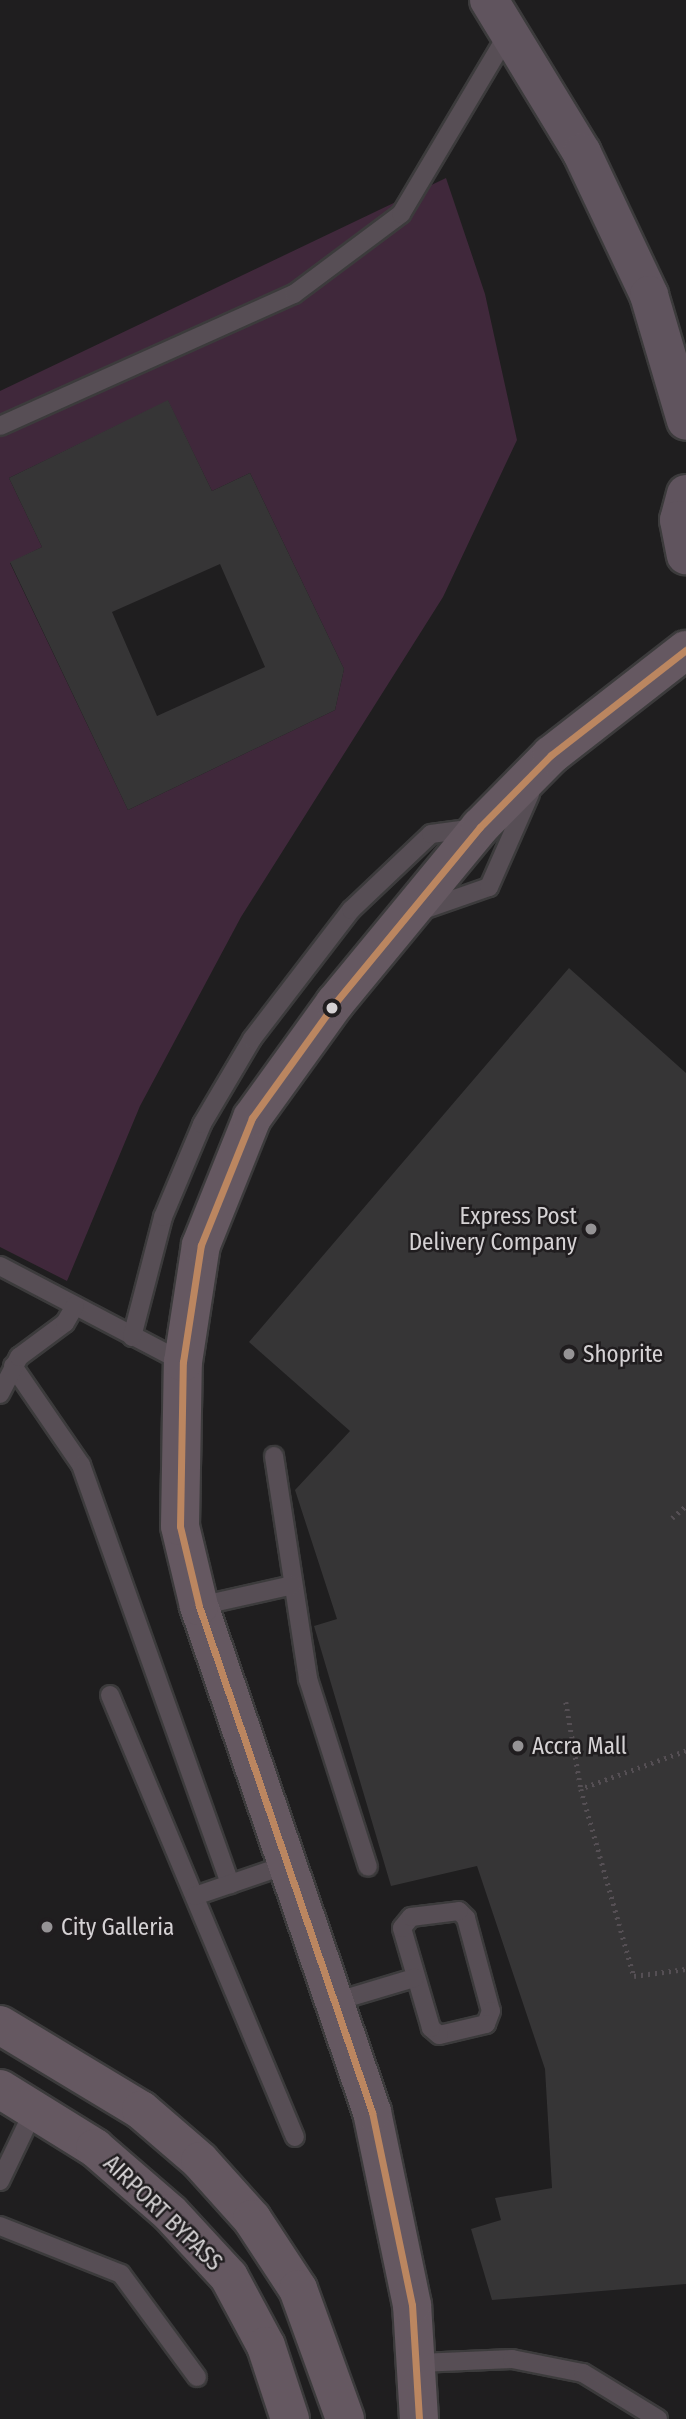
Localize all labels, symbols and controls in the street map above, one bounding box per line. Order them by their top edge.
unlabelled marker [325,1001,339,1015]
place label: Express Post Delivery Company [409,1202,577,1256]
marker: Express Post Delivery Company [583,1221,599,1237]
place label: Shoprite [583,1340,663,1368]
marker: Shoprite [561,1346,577,1362]
place label: Accra Mall [532,1732,627,1760]
marker: Accra Mall [510,1738,526,1754]
place label: City Galleria [61,1913,174,1941]
marker: City Galleria [39,1919,55,1935]
street label: AIRPORT BYPASS [98,2150,228,2276]

